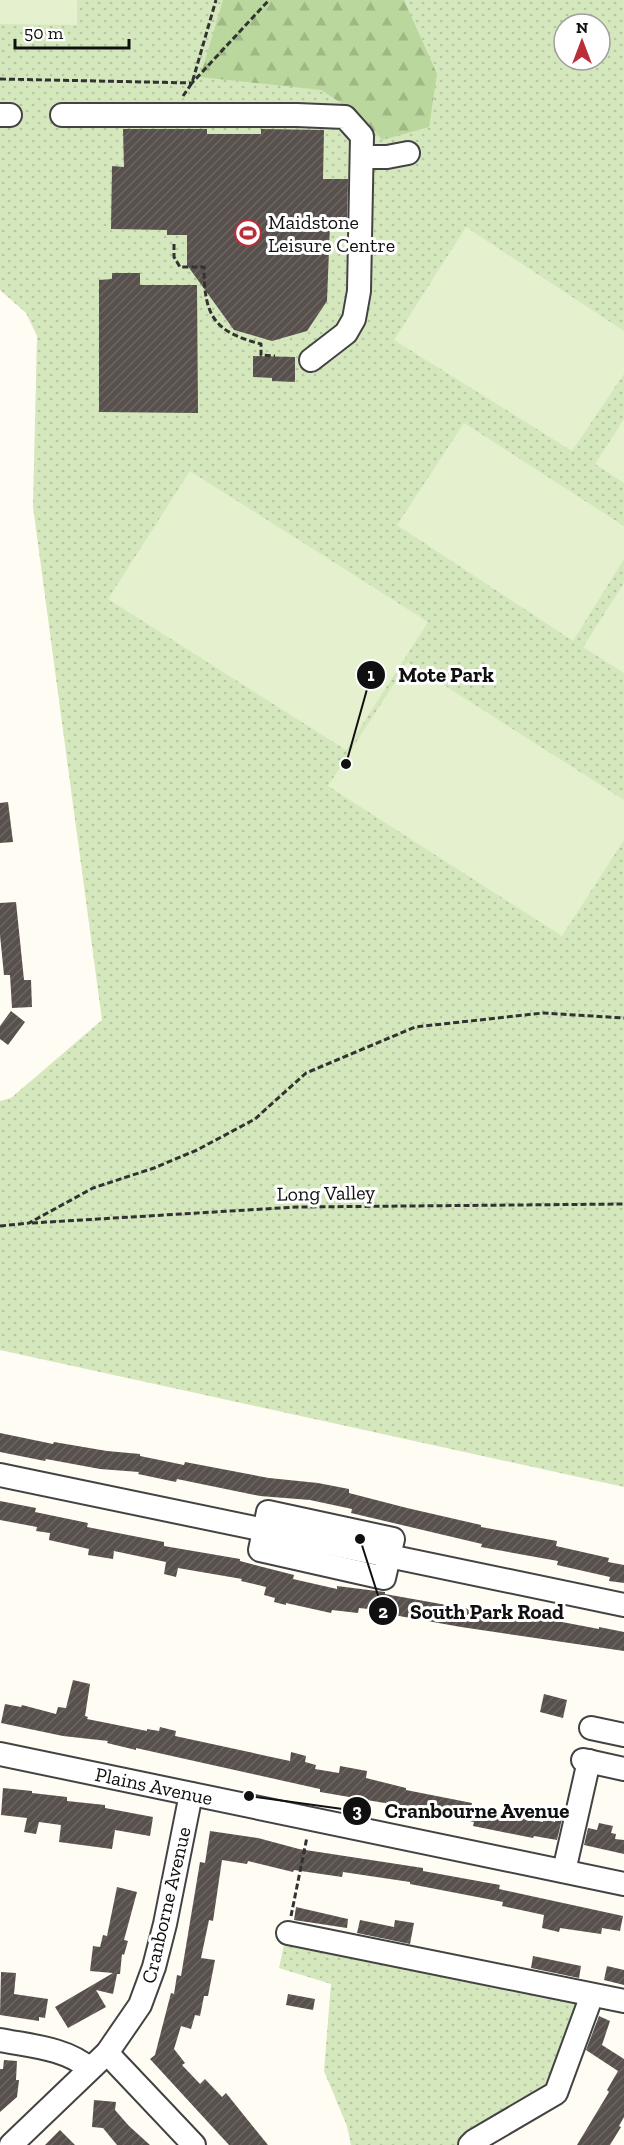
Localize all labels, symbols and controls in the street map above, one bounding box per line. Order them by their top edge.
scale bar [15,12,129,50]
north arrow [552,12,612,72]
text: N [576,18,588,37]
text: 50 m [24,22,64,44]
place label: Maidstone Leisure Centre [268,210,395,257]
sports icon: Maidstone Leisure Centre [233,218,263,248]
callout: Mote Park [356,655,506,694]
text: Mote Park [398,662,494,687]
text: 1 [367,664,375,686]
street label: Long Valley [276,1180,376,1206]
callout: South Park Road [368,1592,576,1631]
text: South Park Road [410,1599,564,1624]
text: 2 [378,1601,388,1623]
street label: Plains Avenue [93,1762,215,1810]
callout: Cranbourne Avenue [342,1791,582,1830]
text: Cranbourne Avenue [384,1798,570,1823]
text: 3 [352,1800,362,1822]
street label: Cranborne Avenue [136,1824,196,1986]

